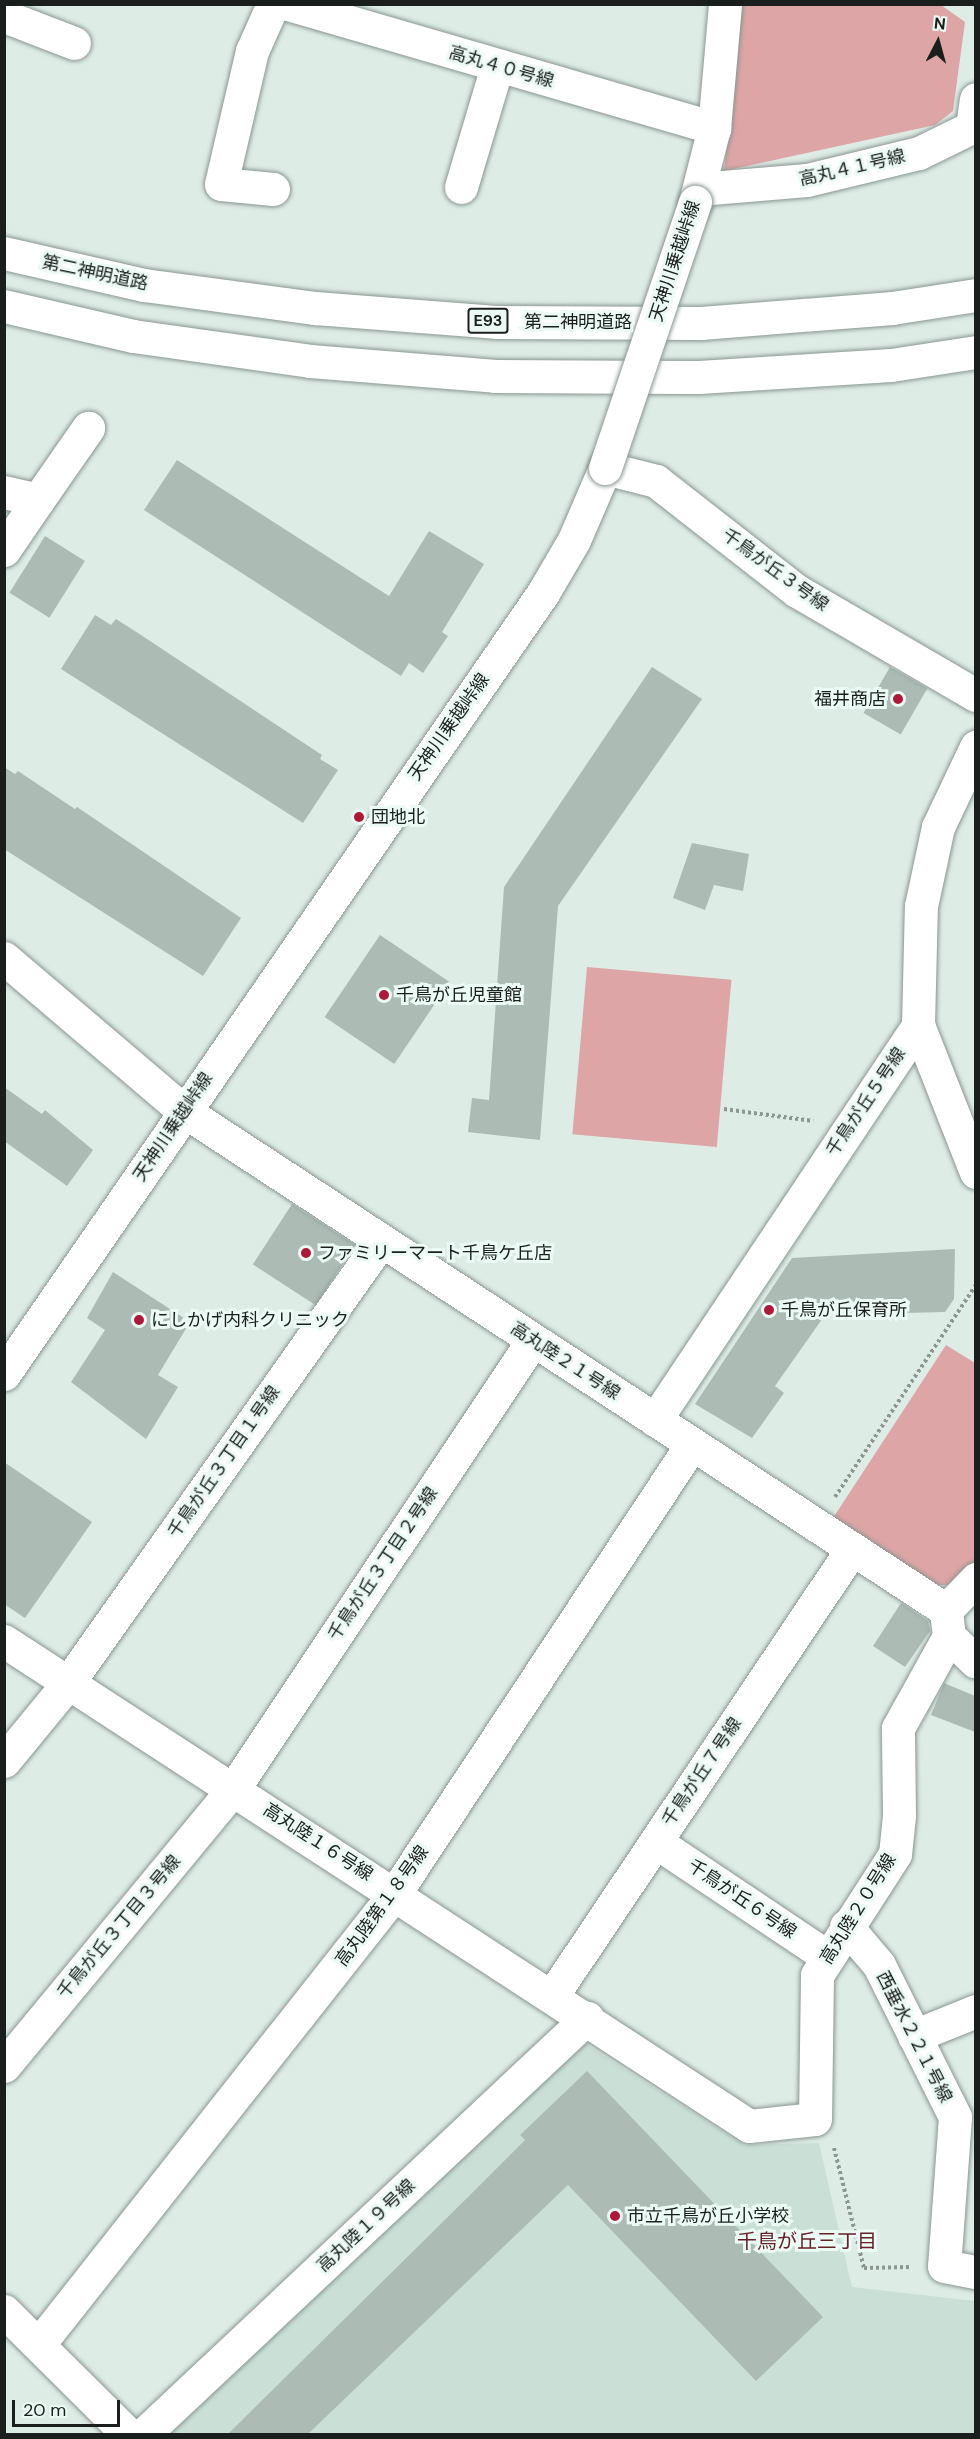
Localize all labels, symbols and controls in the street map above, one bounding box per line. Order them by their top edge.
north arrow [908,12,968,72]
text: N [933,13,947,35]
street label: 高丸４０号線 [446,42,556,92]
street label: 高丸４１号線 [797,145,907,191]
street label: 天神川乗越峠線 [645,198,705,324]
street label: 第二神明道路 [40,251,150,295]
road number: E93 [467,308,509,334]
street label: 第二神明道路 [524,311,632,333]
street label: 千鳥が丘３号線 [718,524,832,616]
street label: 天神川乗越峠線 [404,669,494,785]
place label: 福井商店 [814,688,886,710]
marker: 福井商店 [891,692,905,706]
place label: 団地北 [371,806,425,828]
marker: 団地北 [352,810,366,824]
place label: 千鳥が丘児童館 [396,984,522,1006]
marker: 千鳥が丘児童館 [377,988,391,1002]
street label: 千鳥が丘５号線 [822,1044,910,1160]
street label: 天神川乗越峠線 [129,1069,217,1185]
place label: ファミリーマート千鳥ケ丘店 [318,1242,552,1264]
marker: ファミリーマート千鳥ケ丘店 [299,1246,313,1260]
place label: 千鳥が丘保育所 [781,1299,907,1321]
marker: 千鳥が丘保育所 [762,1303,776,1317]
place label: にしかげ内科クリニック [151,1309,349,1331]
marker: にしかげ内科クリニック [132,1313,146,1327]
street label: 高丸陸２１号線 [506,1318,624,1404]
street label: 千鳥が丘３丁目１号線 [164,1382,284,1542]
street label: 千鳥が丘３丁目２号線 [324,1483,442,1645]
street label: 千鳥が丘７号線 [658,1714,746,1830]
street label: 高丸陸１６号線 [259,1799,377,1885]
street label: 高丸陸第１８号線 [331,1841,433,1971]
street label: 高丸陸２０号線 [815,1850,901,1968]
street label: 千鳥が丘３丁目３号線 [53,1851,185,2003]
street label: 千鳥が丘６号線 [684,1855,800,1943]
street label: 西垂水２２１号線 [872,1968,956,2106]
street label: 高丸陸１９号線 [313,2175,419,2277]
place label: 市立千鳥が丘小学校 [627,2205,789,2227]
marker: 市立千鳥が丘小学校 [608,2209,622,2223]
district label: 千鳥が丘三丁目 [737,2229,877,2253]
scale bar [15,2388,123,2426]
text: 20 m [23,2398,66,2422]

